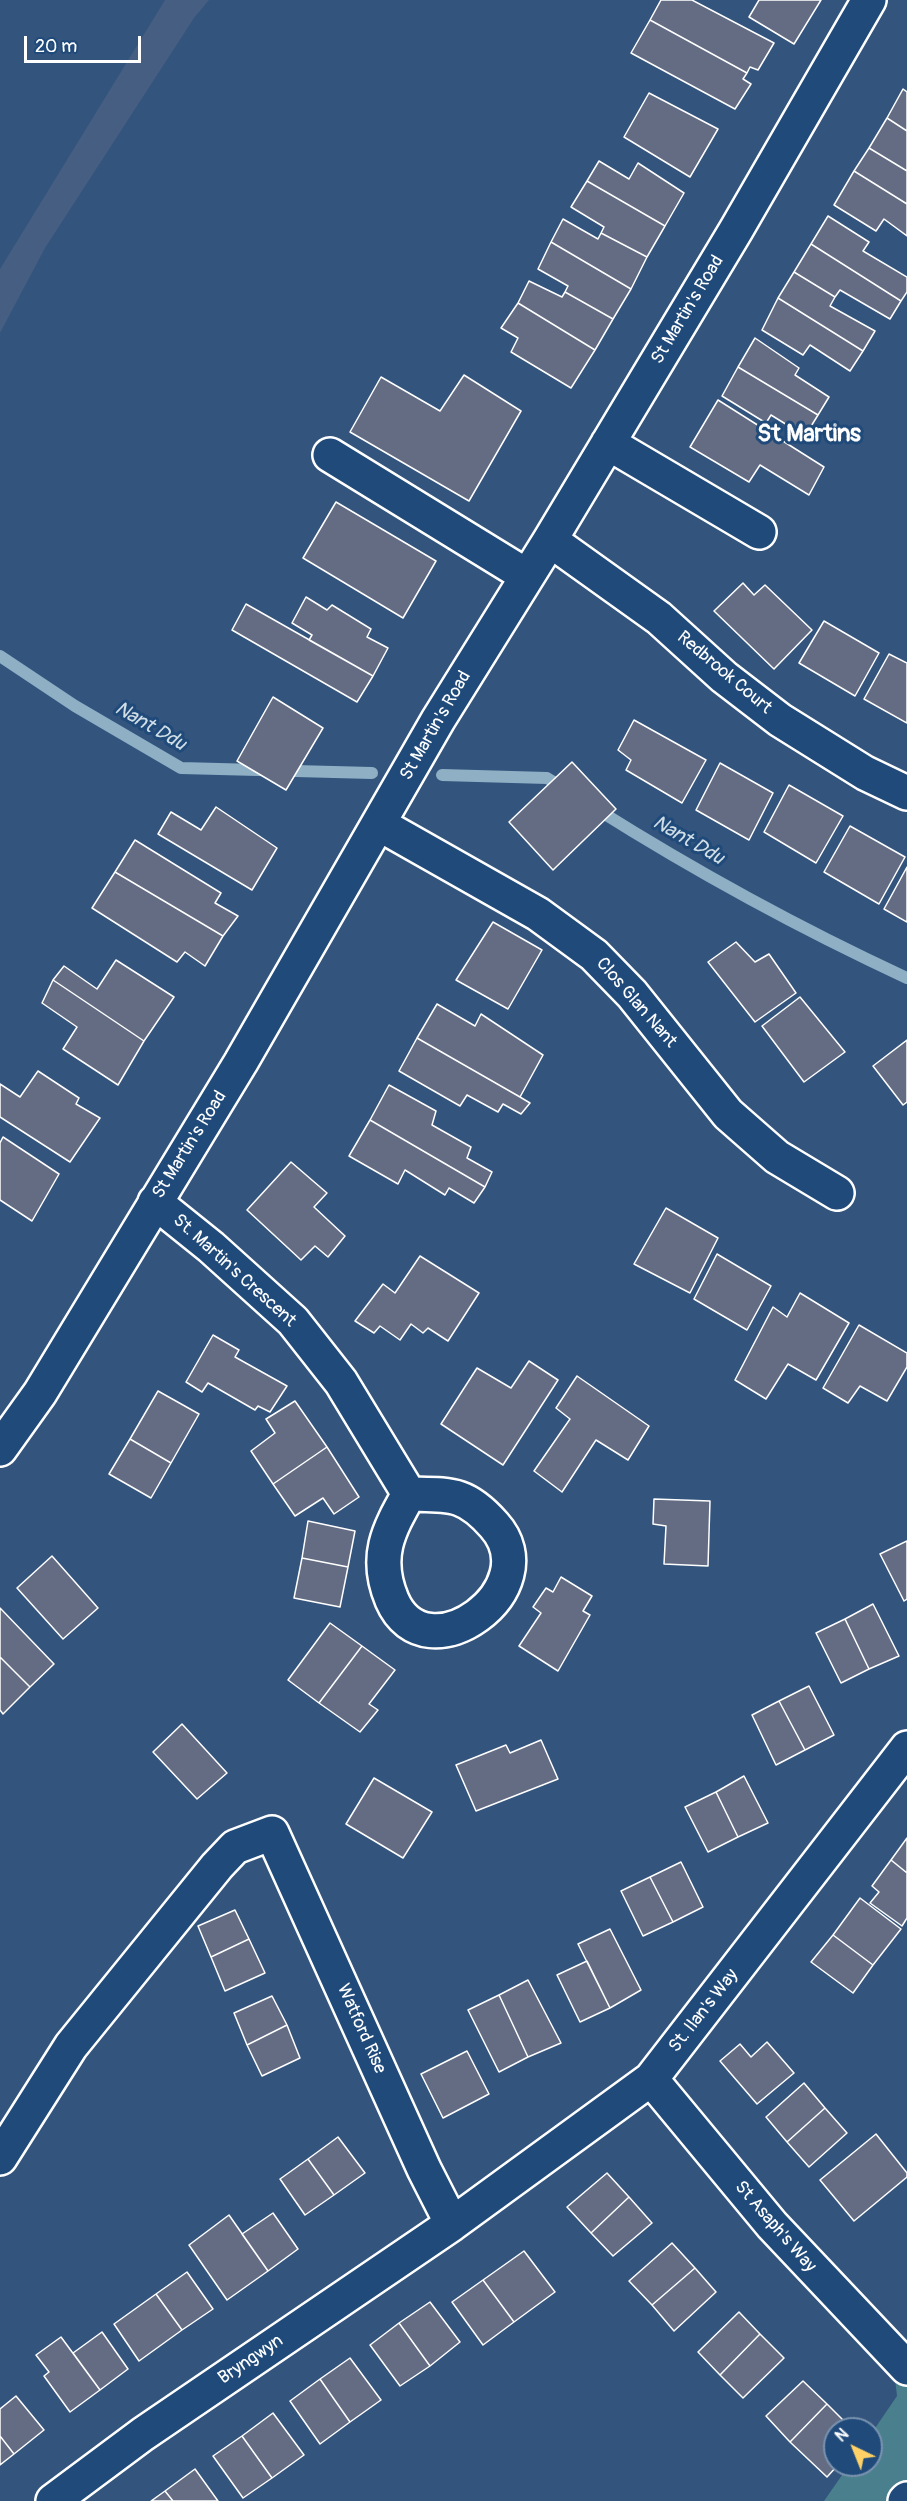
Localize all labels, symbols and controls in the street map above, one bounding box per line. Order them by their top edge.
scale bar [27,24,144,62]
text: 20 m [35,35,77,58]
street label: St Martin's Road [647,252,729,368]
district label: St Martins [757,421,861,449]
street label: Redbrook Court [672,627,776,719]
street label: St Martin's Road [396,667,476,785]
water label: Nant Ddu [110,697,190,757]
water label: Nant Ddu [648,811,728,871]
street label: Clos Glan Nant [591,954,681,1052]
street label: St Martin's Road [148,1087,232,1203]
street label: St. Martin's Crescent [168,1210,300,1332]
street label: St. Ilan's Way [665,1965,743,2057]
street label: Watford Rise [332,1981,390,2077]
street label: St Asaph's Way [730,2177,820,2277]
street label: Bryngwyn [214,2330,288,2390]
north arrow [823,2417,883,2477]
text: N [831,2424,853,2446]

